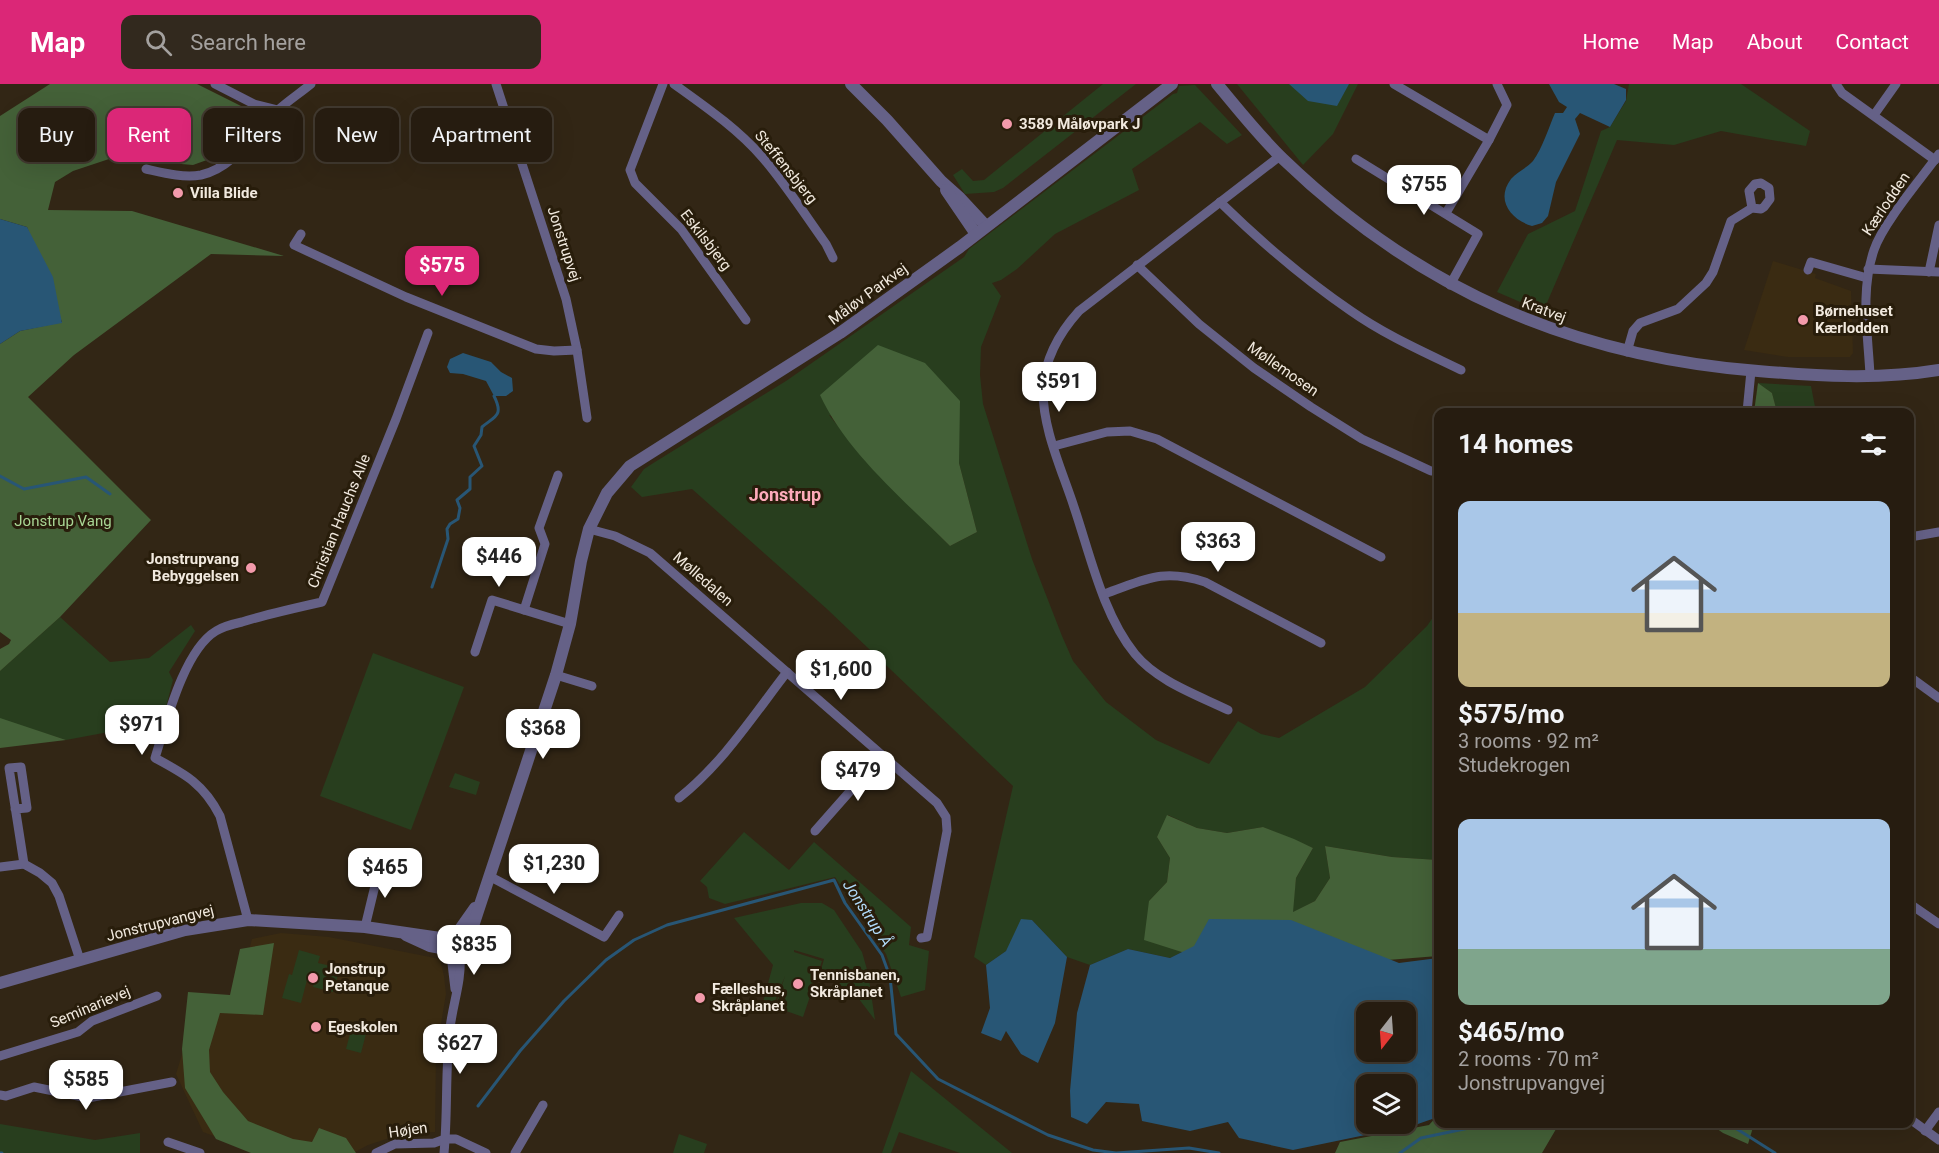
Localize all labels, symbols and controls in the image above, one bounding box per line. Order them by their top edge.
search box [121,15,541,69]
text: Map [30,26,85,59]
icon: search [142,26,175,59]
text: Search here [190,30,306,55]
text: Home [1583,30,1639,54]
text: Map [1672,30,1714,54]
text: About [1747,30,1803,54]
text: Contact [1836,30,1909,54]
chip: Buy [18,108,95,162]
chip: Rent [107,108,191,162]
chip: Filters [203,108,303,162]
chip: New [315,108,399,162]
chip: Apartment [411,108,552,162]
place label: 3589 Måløvpark J [1019,115,1140,133]
marker: 3589 Måløvpark J [1000,117,1014,131]
street label: Steffensbjerg [751,127,821,207]
pin: $755 [1388,165,1460,216]
street label: Kærlodden [1858,169,1914,239]
text: $755 [1401,172,1447,196]
place label: Villa Blide [190,184,258,202]
marker: Villa Blide [171,186,185,200]
street label: Jonstrupvej [543,204,585,284]
street label: Eskilsbjerg [677,206,735,274]
pin: $575 [406,246,478,297]
text: $575 [419,253,465,277]
street label: Måløv Parkvej [825,259,911,329]
street label: Kratvej [1519,293,1569,327]
place label: Børnehuset Kærlodden [1815,302,1893,337]
marker: Børnehuset Kærlodden [1796,313,1810,327]
street label: Møllemosen [1244,338,1322,400]
pin: $591 [1023,362,1095,413]
text: $591 [1036,369,1082,393]
icon: filters [1857,428,1890,461]
text: 14 homes [1458,429,1573,459]
street label: Christian Hauchs Alle [304,451,374,591]
district label: Jonstrup [749,484,821,505]
park label: Jonstrup Vang [14,512,112,530]
pin: $363 [1182,522,1254,573]
text: $363 [1195,529,1241,553]
pin: $446 [463,537,535,588]
icon: home [1620,540,1728,648]
text: $446 [476,544,522,568]
street label: Mølledalen [669,548,737,610]
place label: Jonstrupvang Bebyggelsen [146,550,239,585]
marker: Jonstrupvang Bebyggelsen [244,561,258,575]
pin: $1,600 [792,650,890,701]
text: $1,600 [810,657,872,681]
text: $575/mo [1458,699,1565,729]
pin: $971 [106,705,178,756]
pin: $368 [507,709,579,760]
text: $971 [119,712,165,736]
text: $368 [520,716,566,740]
text: 3 rooms · 92 m² [1458,729,1599,753]
pin: $479 [822,751,894,802]
text: Studekrogen [1458,753,1570,777]
text: $479 [835,758,881,782]
pin: $1,230 [505,844,603,895]
pin: $465 [349,848,421,899]
text: $1,230 [523,851,585,875]
text: $465 [362,855,408,879]
icon: home [1620,858,1728,966]
water label: Jonstrup Å [839,876,897,950]
street label: Jonstrupvangvej [104,901,216,945]
pin: $835 [438,925,510,976]
text: $835 [451,932,497,956]
place label: Jonstrup Petanque [325,960,389,995]
place label: Tennisbanen, Skråplanet [810,966,900,1001]
marker: Jonstrup Petanque [306,971,320,985]
marker: Tennisbanen, Skråplanet [791,977,805,991]
place label: Fælleshus, Skråplanet [712,980,785,1015]
street label: Seminarievej [47,982,133,1032]
marker: Fælleshus, Skråplanet [693,991,707,1005]
north arrow [1356,1002,1416,1062]
map controls [1356,1002,1416,1134]
text: $465/mo [1458,1017,1565,1047]
place label: Egeskolen [328,1018,398,1036]
marker: Egeskolen [309,1020,323,1034]
pin: $627 [424,1024,496,1075]
text: $627 [437,1031,483,1055]
text: 2 rooms · 70 m² [1458,1047,1599,1071]
pin: $585 [50,1060,122,1111]
text: $585 [63,1067,109,1091]
text: Jonstrupvangvej [1458,1071,1605,1095]
button: layers [1356,1074,1416,1134]
street label: Højen [387,1118,429,1142]

